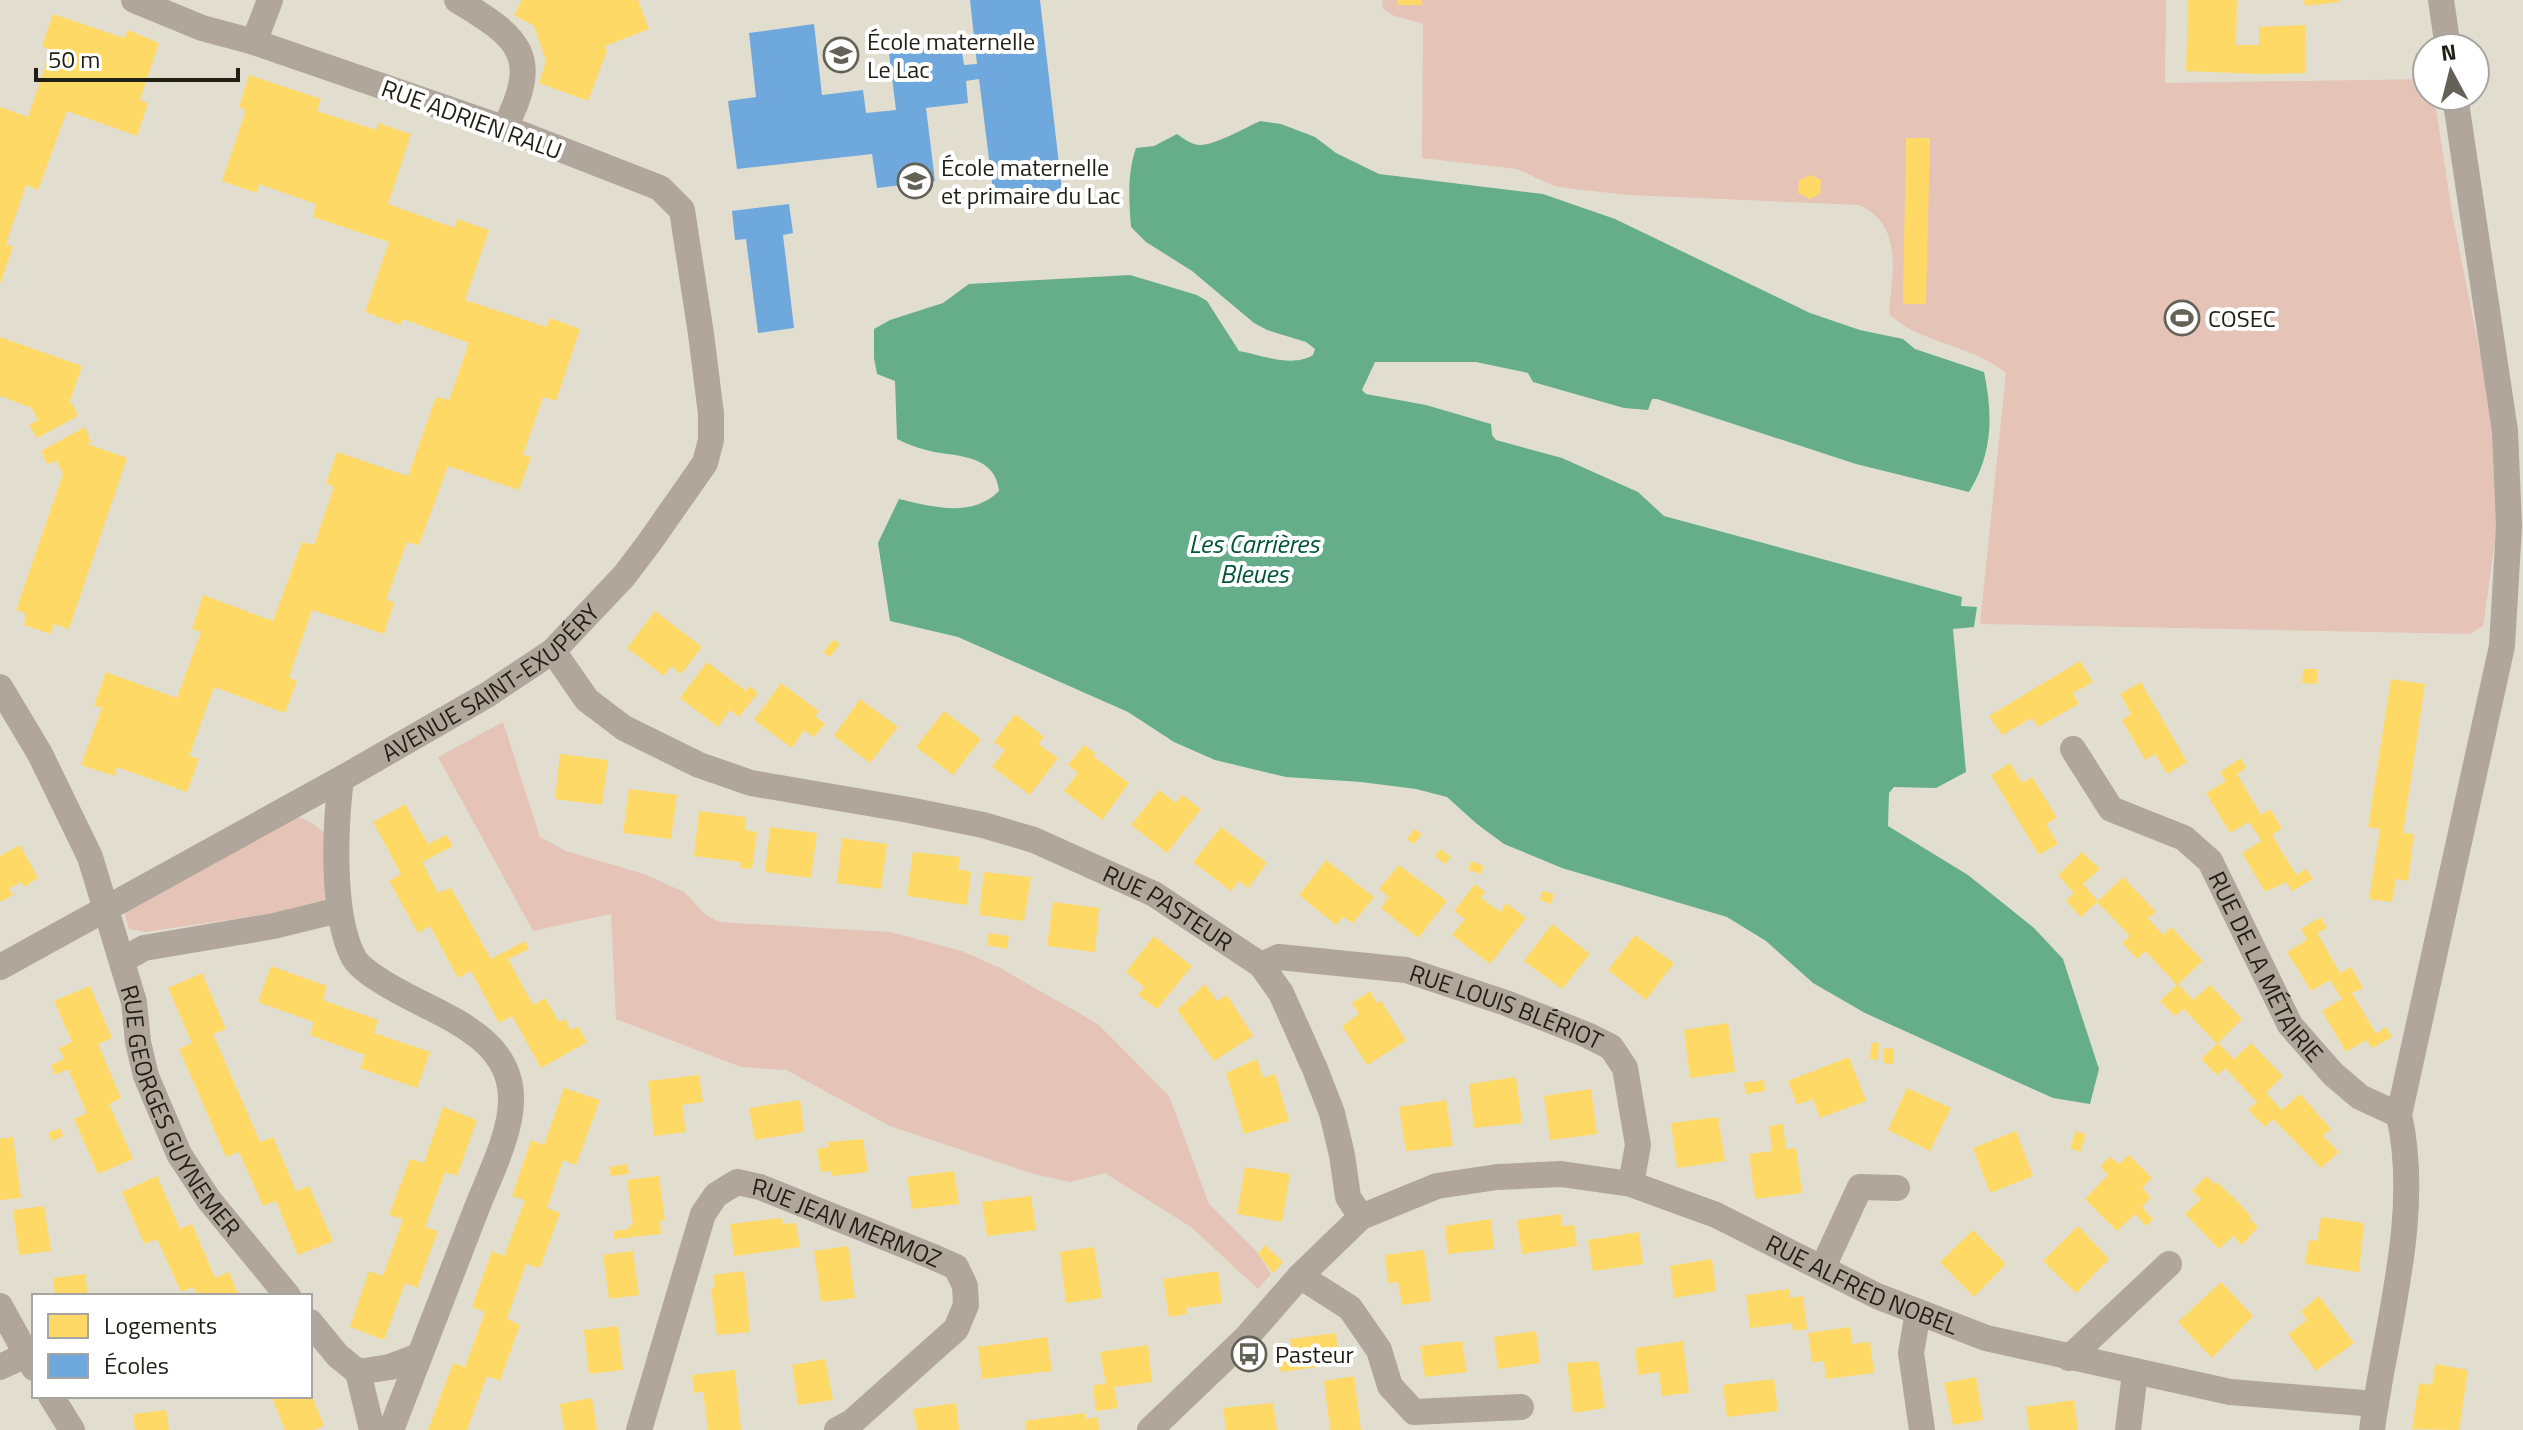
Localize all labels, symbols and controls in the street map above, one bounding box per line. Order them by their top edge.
place label: École maternelle Le Lac [867,23,1035,87]
scale bar [36,32,238,82]
north arrow [2411,32,2491,112]
text: N [2439,34,2458,70]
school or university icon: École maternelle Le Lac [822,36,860,74]
text: 50 m [48,41,100,77]
street label: RUE ADRIEN RALU [377,70,567,168]
place label: École maternelle et primaire du Lac [941,149,1120,213]
school or university icon: École maternelle et primaire du Lac [896,162,934,200]
sports icon: COSEC [2163,299,2201,337]
place label: COSEC [2208,300,2276,336]
water label: Les Carrières Bleues [1189,524,1321,593]
street label: AVENUE SAINT-EXUPÉRY [375,595,608,770]
street label: RUE PASTEUR [1097,855,1240,960]
street label: RUE DE LA MÉTAIRIE [2200,865,2332,1070]
street label: RUE LOUIS BLÉRIOT [1405,954,1610,1058]
street label: RUE GEORGES GUYNEMER [112,980,250,1244]
street label: RUE JEAN MERMOZ [749,1168,947,1277]
street label: RUE ALFRED NOBEL [1760,1225,1964,1344]
legend [32,1294,312,1398]
text: Logements [104,1307,217,1343]
bus stop icon: Pasteur [1230,1335,1268,1373]
place label: Pasteur [1275,1336,1354,1372]
text: Écoles [104,1347,169,1383]

